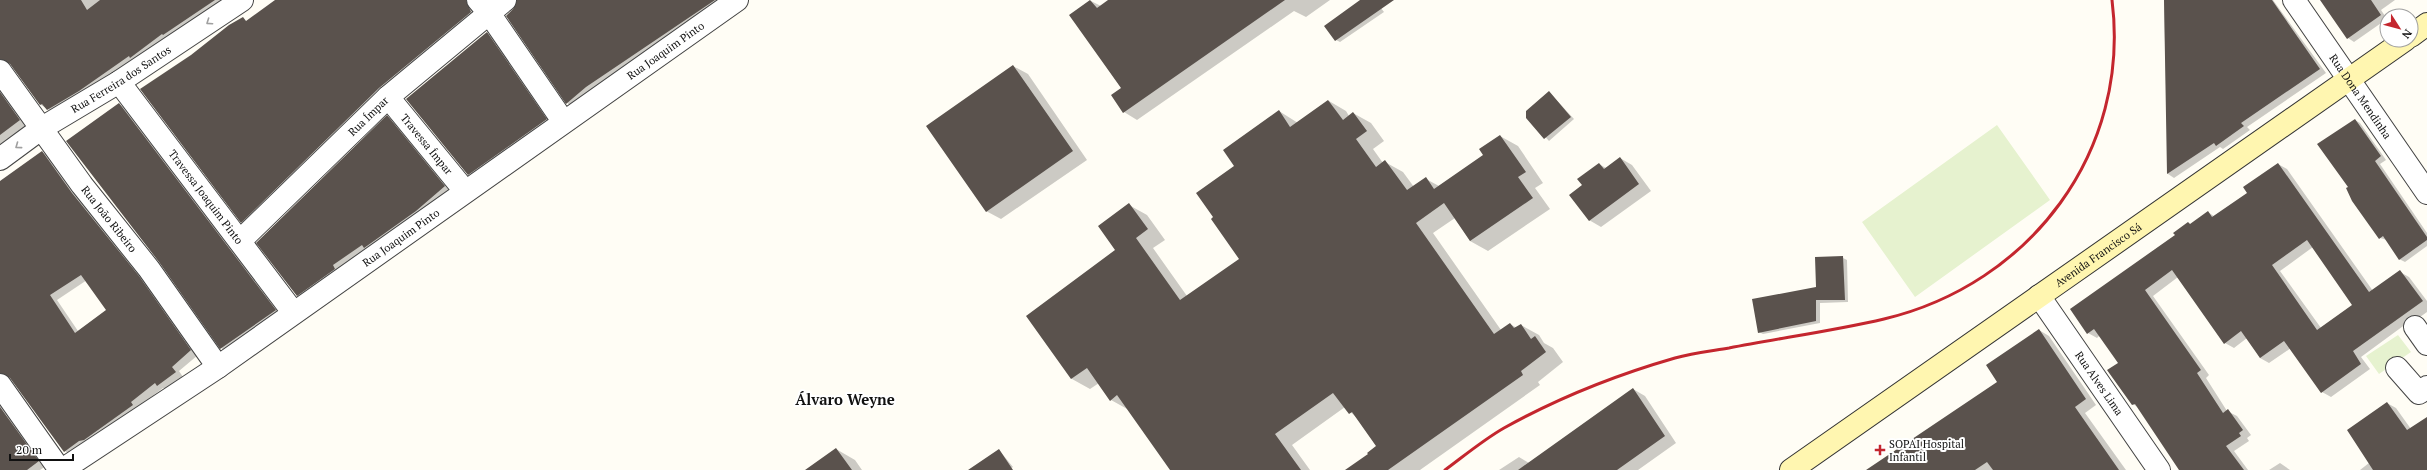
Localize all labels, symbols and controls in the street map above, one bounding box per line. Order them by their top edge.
north arrow [2379,8,2419,48]
one-way arrow [206,17,213,25]
street label: Rua Joaquim Pinto [624,18,707,83]
text: N [2399,26,2415,42]
street label: Rua Ferreira dos Santos [68,42,174,116]
street label: Rua Dona Mendinha [2326,51,2395,142]
street label: Rua Ímpar [345,93,392,139]
street label: Travessa Ímpar [398,111,456,178]
one-way arrow [16,141,23,148]
street label: Travessa Joaquim Pinto [166,147,246,247]
street label: Rua João Ribeiro [78,183,140,255]
street label: Rua Joaquim Pinto [360,206,442,270]
street label: Avenida Francisco Sá [2052,219,2145,290]
street label: Rua Alves Lima [2072,348,2126,418]
district label: Álvaro Weyne [795,389,895,409]
scale bar [10,436,73,462]
place label: SOPAI Hospital Infantil [1889,437,1964,464]
text: 20 m [16,442,43,457]
marker: SOPAI Hospital Infantil [1874,444,1886,456]

